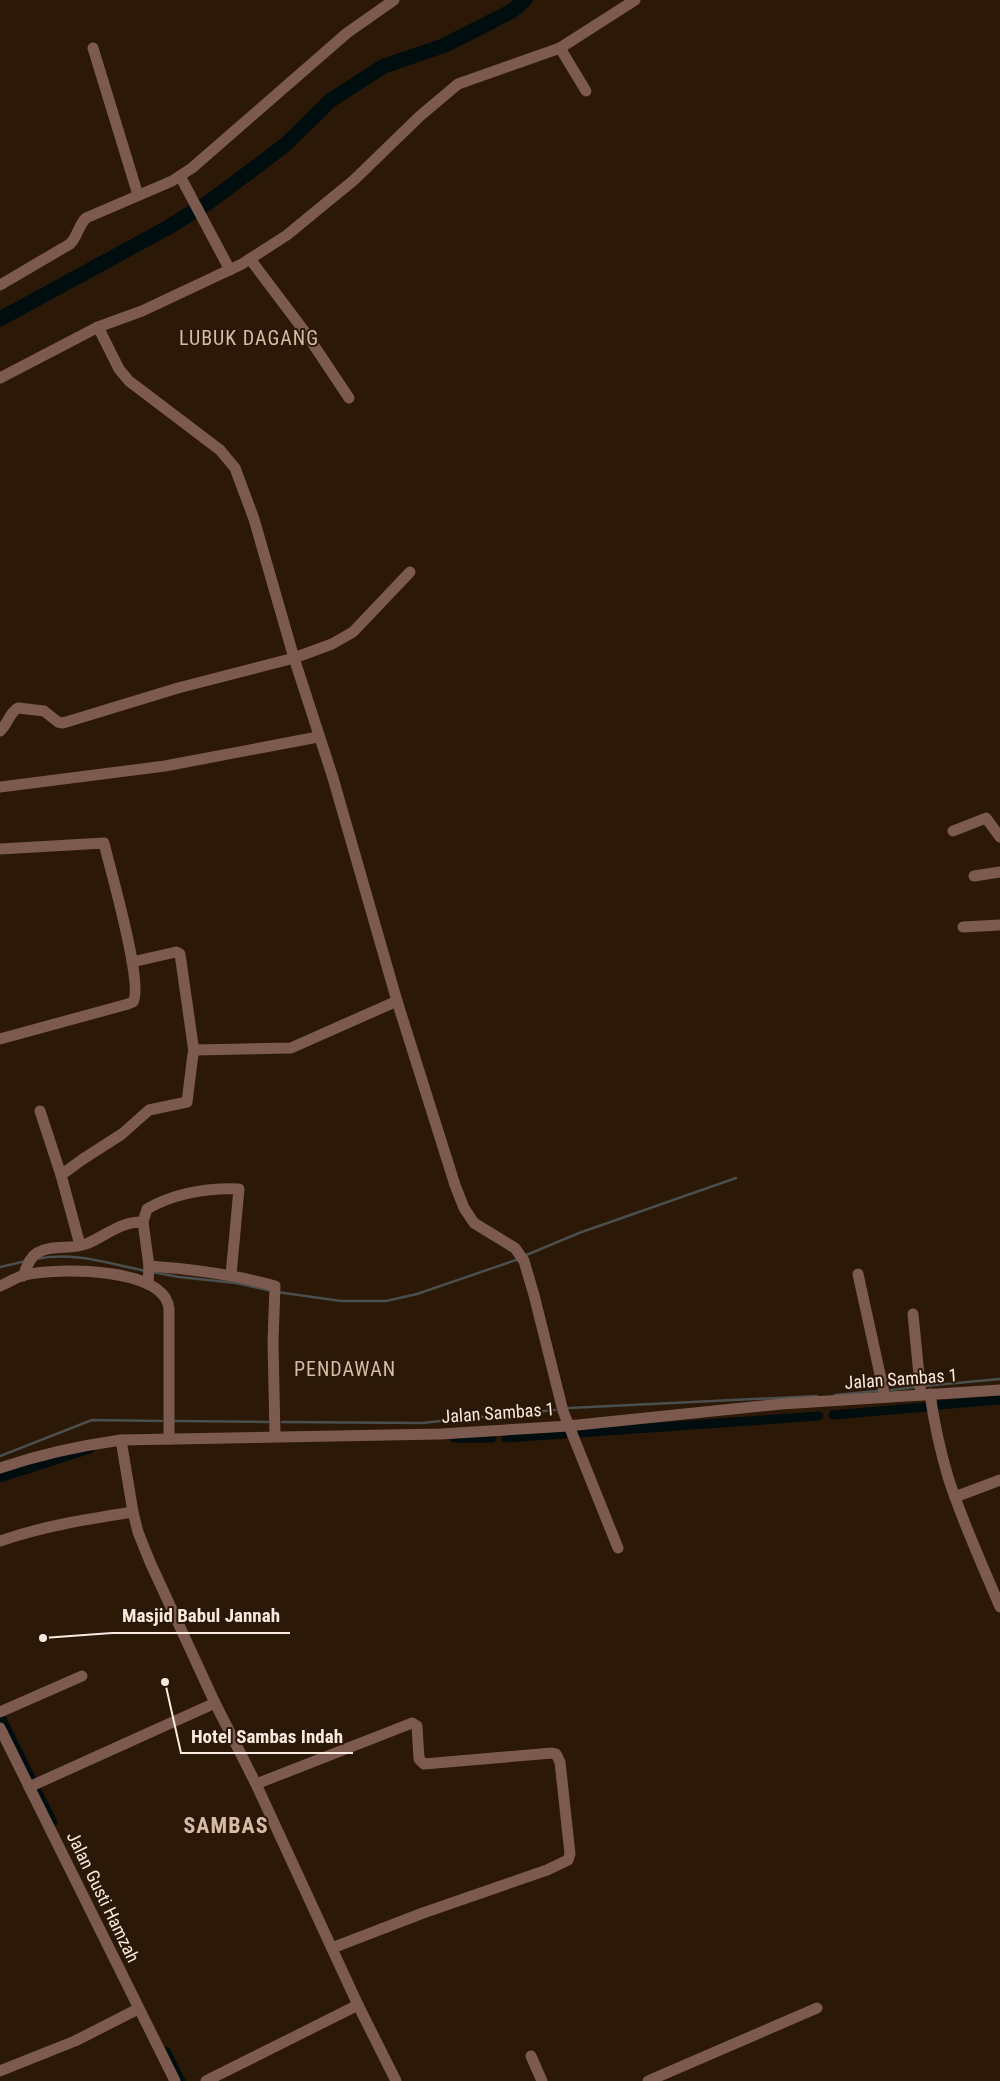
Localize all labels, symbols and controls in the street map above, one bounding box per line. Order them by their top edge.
district label: LUBUK DAGANG [179,326,319,350]
district label: PENDAWAN [294,1357,396,1381]
street label: Jalan Sambas 1 [844,1364,958,1393]
street label: Jalan Sambas 1 [441,1398,555,1427]
callout: Masjid Babul Jannah [112,1599,290,1633]
text: Masjid Babul Jannah [122,1604,280,1627]
callout: Hotel Sambas Indah [181,1719,353,1753]
text: Hotel Sambas Indah [191,1725,343,1748]
district label: SAMBAS [183,1813,269,1838]
street label: Jalan Gusti Hamzah [63,1828,144,1965]

